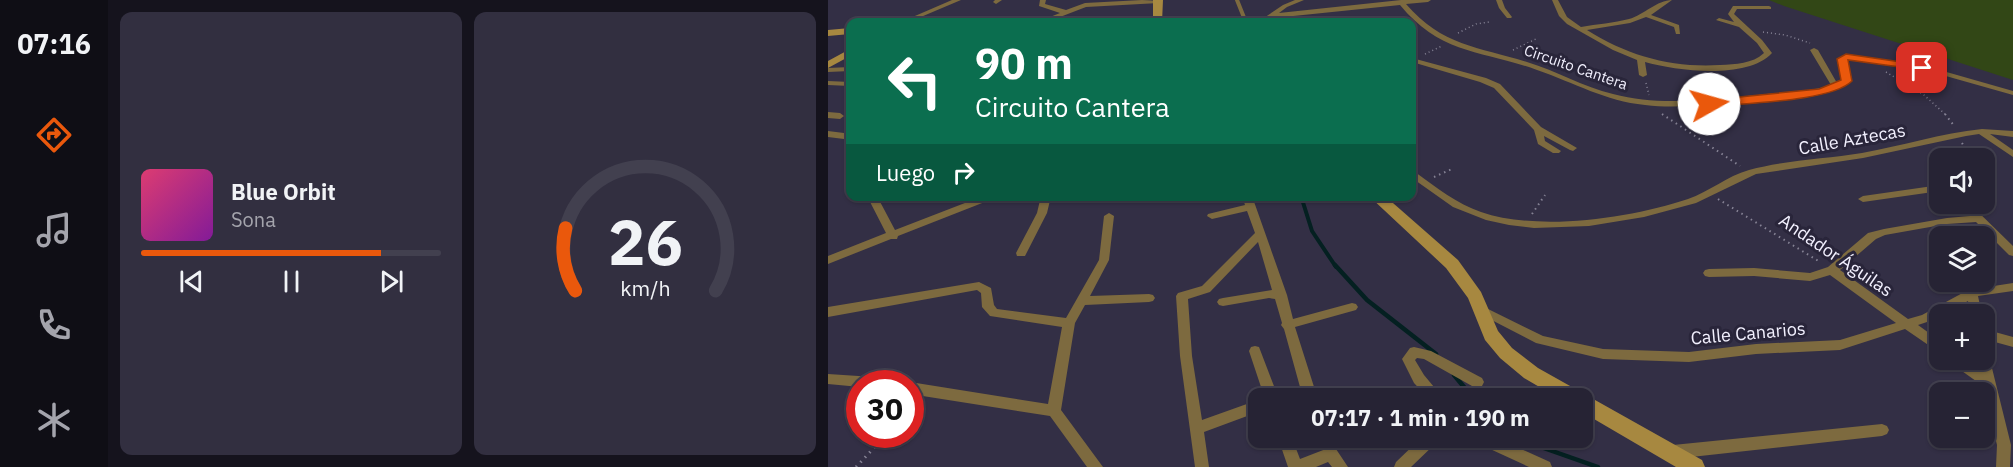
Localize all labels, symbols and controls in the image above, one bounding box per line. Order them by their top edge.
text: 07:16 [17,26,91,61]
text: 90 m [975,36,1073,91]
street label: Circuito Cantera [1522,40,1630,94]
icon: left [876,42,954,120]
pin [1896,42,1947,93]
icon: arrive [1905,51,1938,84]
position arrow [1677,72,1741,136]
text: Circuito Cantera [975,89,1170,124]
icon: directions [33,114,75,156]
street label: Calle Aztecas [1797,118,1907,160]
map controls [1929,148,1995,448]
button: sound [1929,148,1995,214]
icon: right [947,156,980,189]
text: Luego [876,158,935,187]
text: Blue Orbit [231,177,336,206]
text: 26 [608,201,682,282]
text: Sona [231,206,276,233]
icon: music [33,209,75,251]
street label: Andador Águilas [1775,209,1897,301]
button: layers [1929,226,1995,292]
icon: previous [175,265,208,298]
icon: pause [275,265,308,298]
icon: next [375,265,408,298]
text: km/h [620,274,670,302]
icon: phone [33,304,75,346]
button: + [1929,304,1995,370]
street label: Calle Canarios [1690,317,1806,349]
speed limit sign: 30 [846,370,924,448]
button: − [1929,382,1995,448]
icon: climate [33,399,75,441]
text: 07:17 · 1 min · 190 m [1311,403,1530,432]

